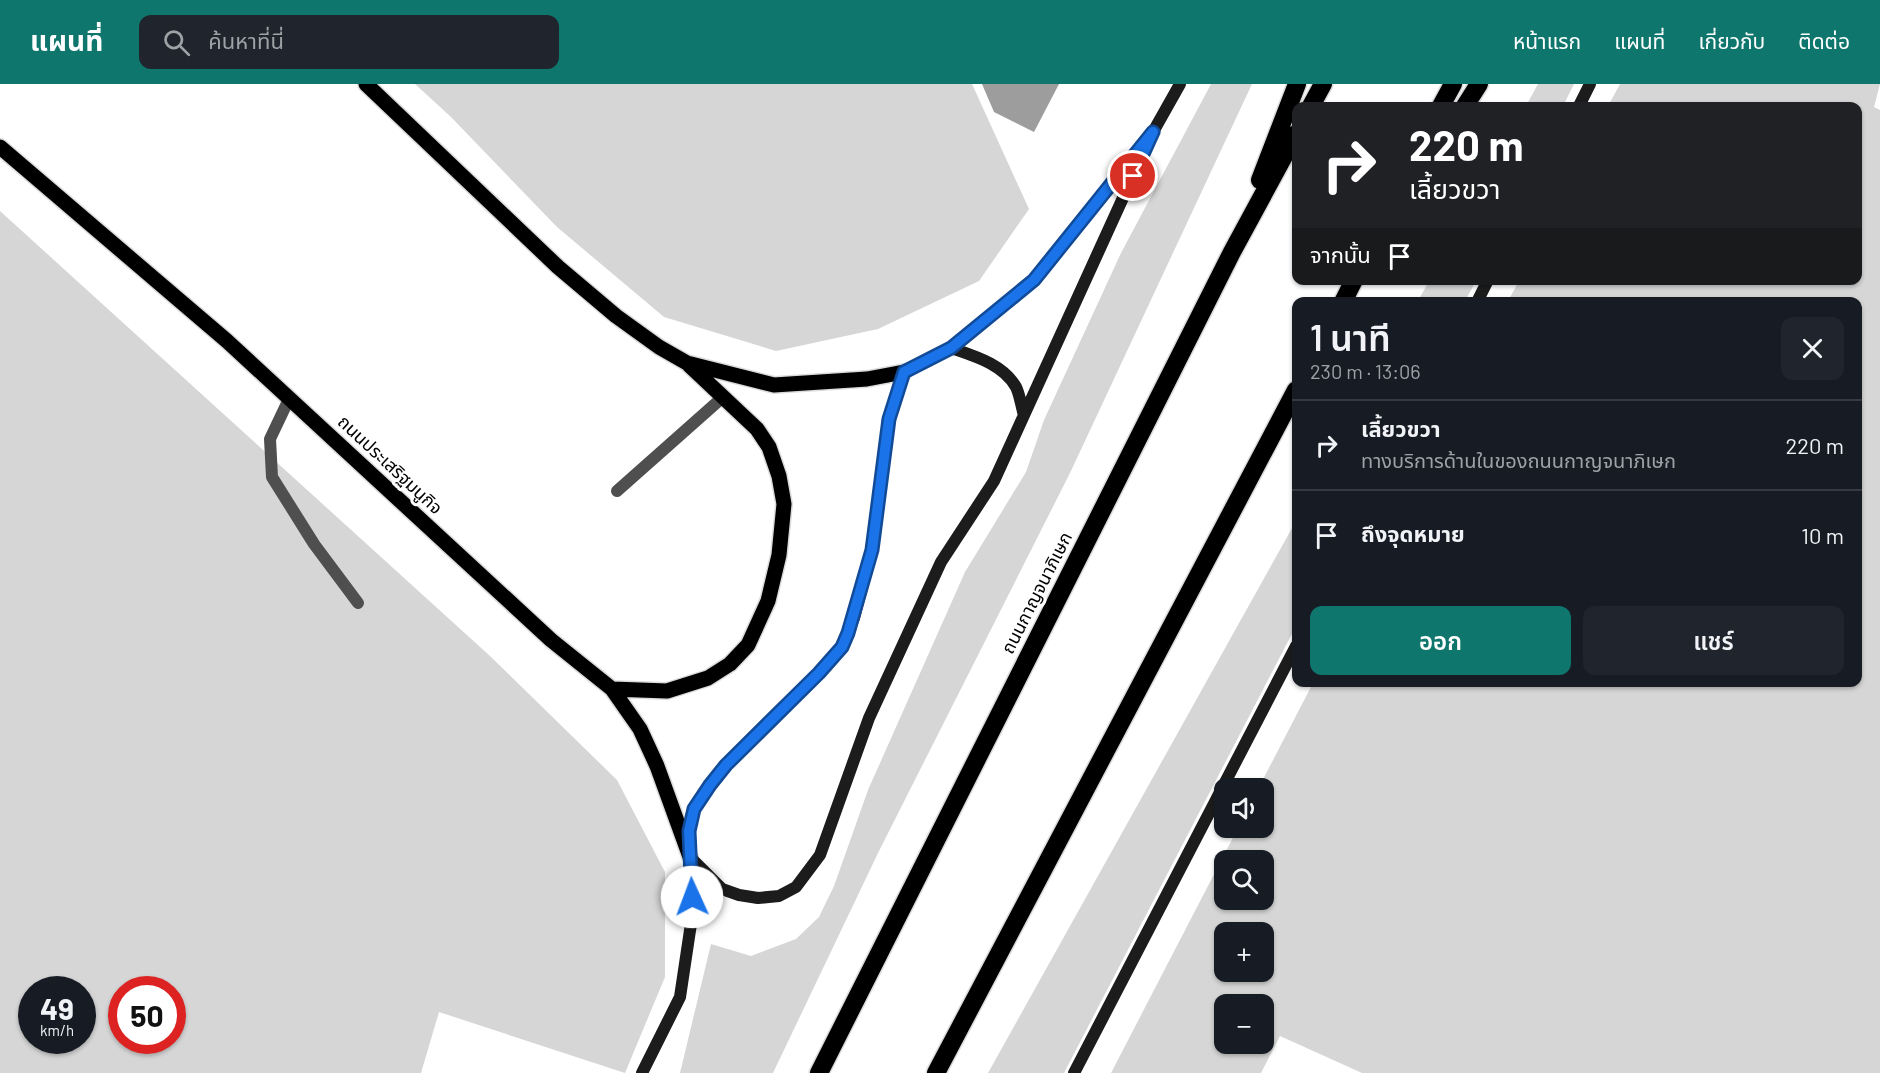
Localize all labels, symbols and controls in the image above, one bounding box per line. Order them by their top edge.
search box [139,15,559,69]
text: แผนที่ [30,23,103,57]
icon: search [160,26,193,59]
text: ค้นหาที่นี่ [208,27,284,53]
text: หน้าแรก [1513,28,1581,53]
text: แผนที่ [1614,28,1665,53]
text: เกี่ยวกับ [1698,28,1765,53]
text: ติดต่อ [1798,28,1850,53]
text: 220 m [1409,119,1523,169]
icon: right [1310,126,1388,204]
pin [1107,150,1158,201]
icon: arrive [1116,159,1149,192]
text: เลี้ยวขวา [1409,172,1500,204]
icon: arrive [1383,240,1416,273]
text: จากนั้น [1310,241,1371,267]
text: 1 นาที [1310,315,1391,358]
button: close [1781,317,1844,380]
text: 230 m · 13:06 [1310,359,1421,383]
street label: ถนนประเสริฐมนูกิจ [332,410,448,520]
text: เลี้ยวขวา [1361,415,1441,441]
icon: right [1310,429,1343,462]
text: 220 m [1785,432,1844,458]
text: ทางบริการด้านในของถนนกาญจนาภิเษก [1361,448,1676,472]
icon: arrive [1310,519,1343,552]
text: ถึงจุดหมาย [1361,520,1465,546]
text: 10 m [1801,522,1844,548]
street label: ถนนกาญจนาภิเษก [996,528,1076,657]
button: ออก [1310,606,1571,675]
button: แชร์ [1583,606,1844,675]
map controls [1214,778,1274,1054]
button: sound [1214,778,1274,838]
button: search [1214,850,1274,910]
position arrow [660,865,724,929]
button: + [1214,922,1274,982]
speed limit sign: 50 [108,976,186,1054]
text: 49 [40,990,74,1026]
button: − [1214,994,1274,1054]
text: km/h [40,1021,74,1039]

